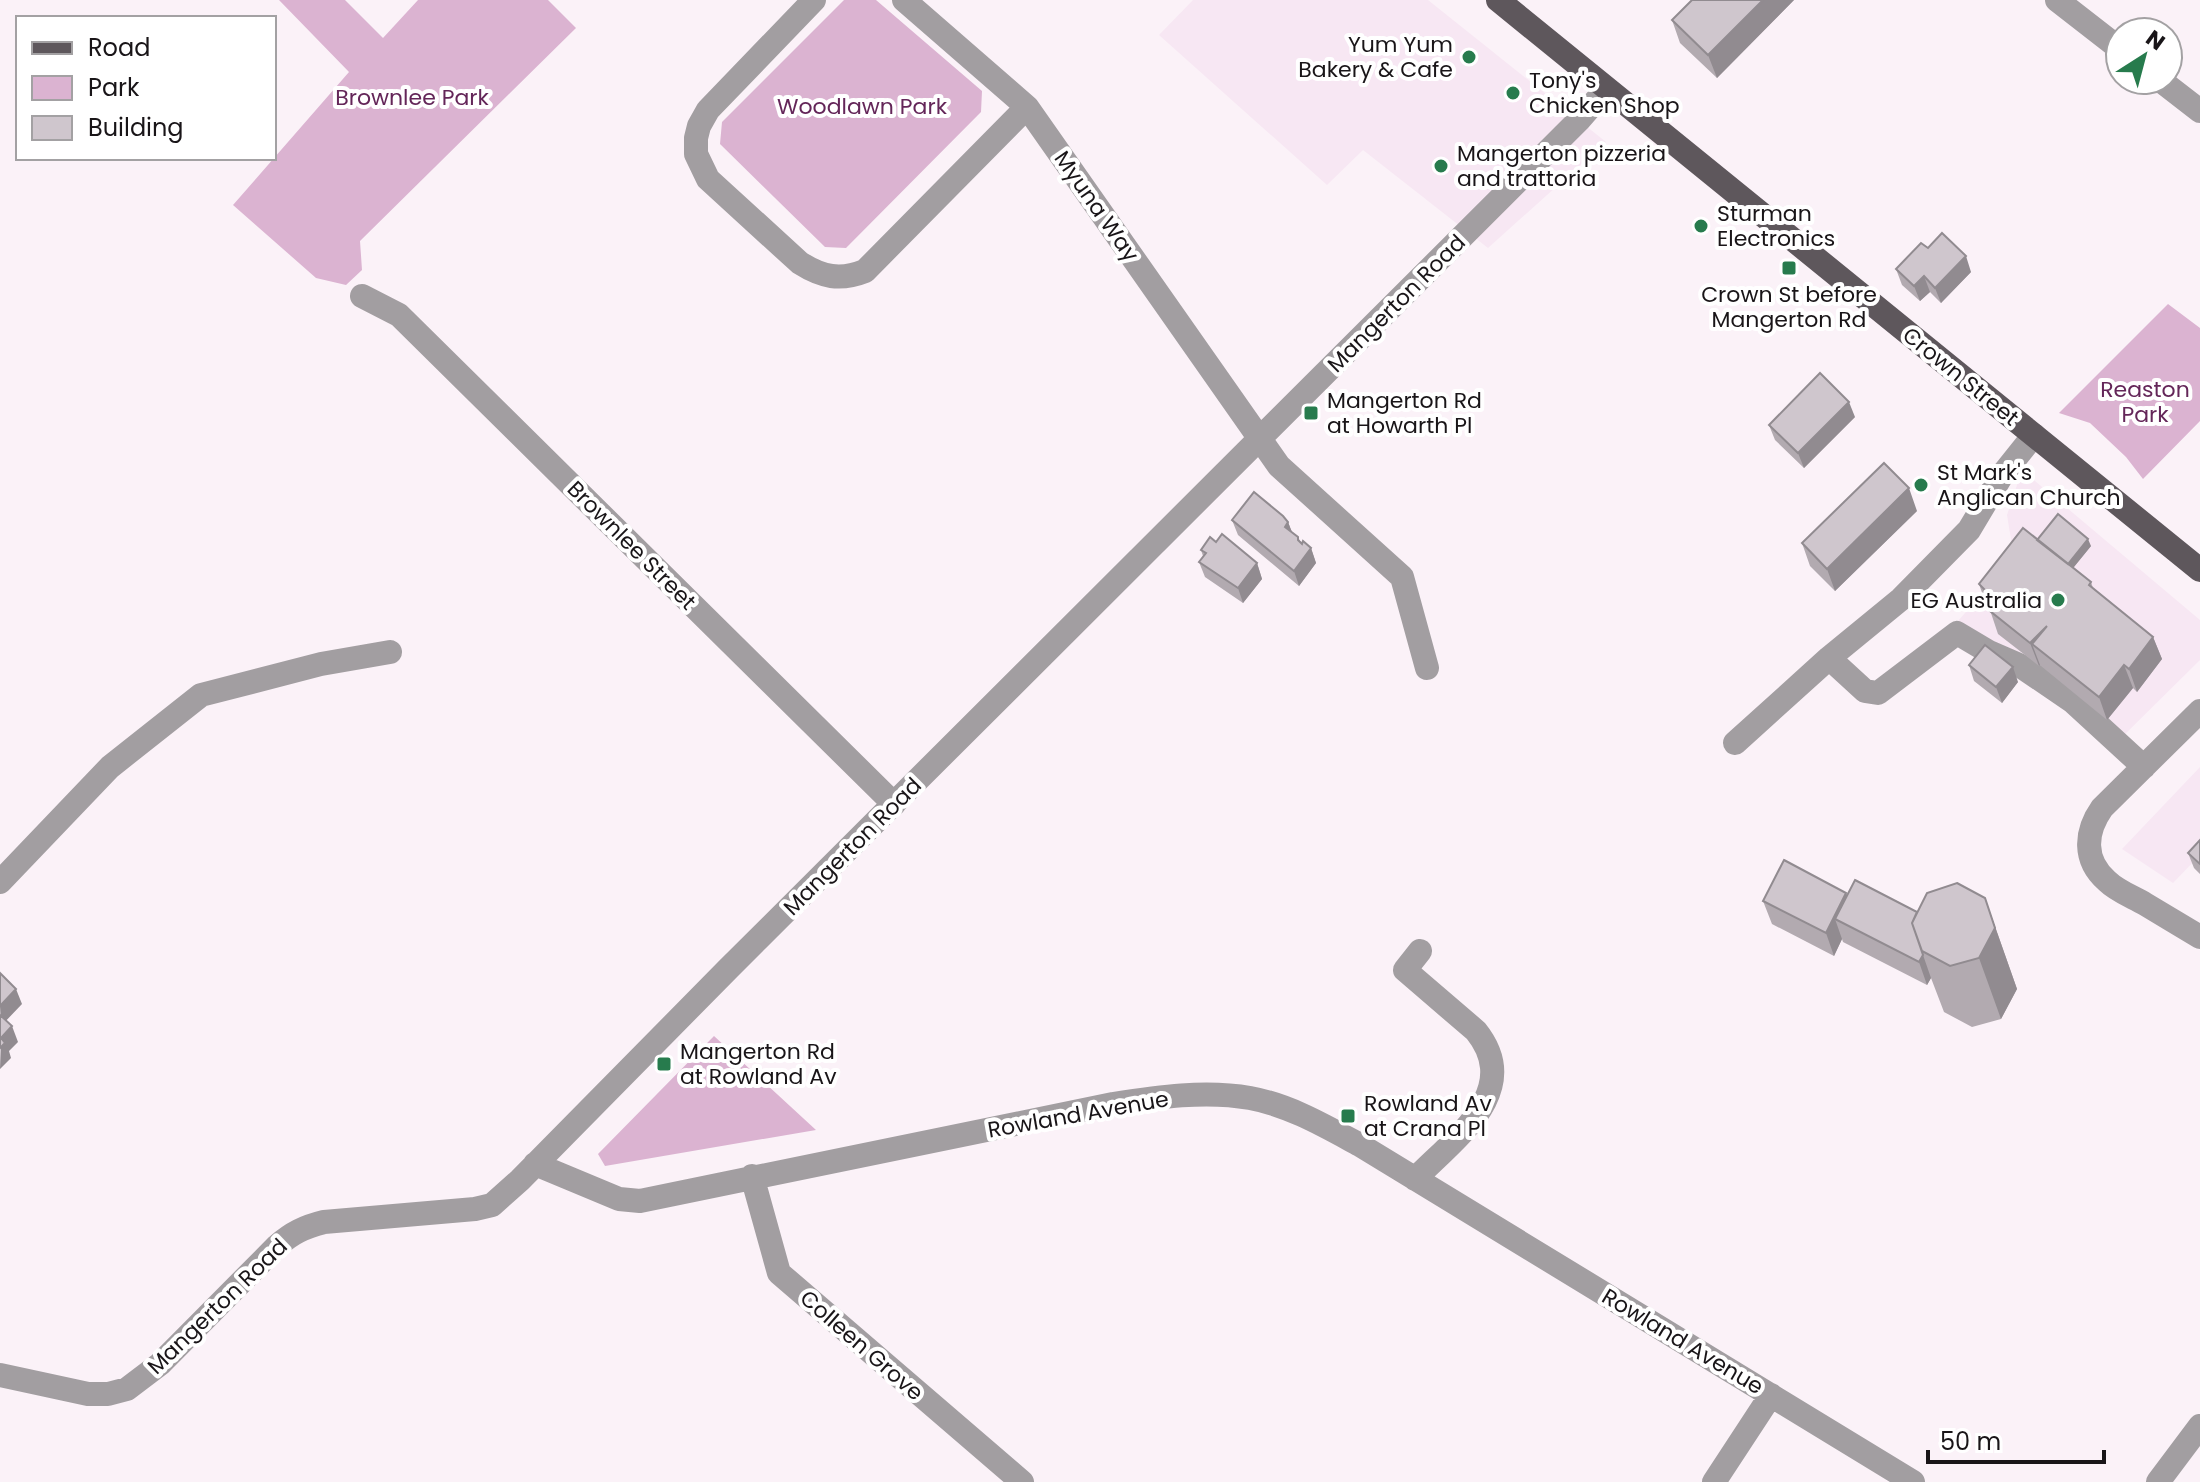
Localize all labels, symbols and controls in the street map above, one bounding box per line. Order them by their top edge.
legend [16,16,276,160]
north arrow [2104,16,2184,96]
text: N [2140,23,2171,58]
place label: Yum Yum Bakery & Cafe [1298,29,1453,85]
text: Road [88,31,150,64]
marker: Yum Yum Bakery & Cafe [1460,48,1478,66]
place label: Tony's Chicken Shop [1529,65,1680,121]
text: Park [88,71,140,104]
park label: Brownlee Park [335,82,489,113]
marker: Tony's Chicken Shop [1504,84,1522,102]
park label: Woodlawn Park [777,91,948,122]
text: Building [88,111,184,144]
place label: Mangerton pizzeria and trattoria [1457,138,1666,194]
street label: Myuna Way [1047,145,1147,268]
marker: Mangerton pizzeria and trattoria [1432,157,1450,175]
place label: Sturman Electronics [1717,198,1835,254]
marker: Sturman Electronics [1692,217,1710,235]
street label: Mangerton Road [1320,227,1472,379]
marker: Crown St before Mangerton Rd [1780,259,1798,277]
place label: Crown St before Mangerton Rd [1701,279,1877,335]
street label: Crown Street [1896,320,2025,433]
park label: Reaston Park [2100,374,2190,430]
place label: Mangerton Rd at Howarth Pl [1327,385,1482,441]
marker: Mangerton Rd at Howarth Pl [1302,404,1320,422]
place label: St Mark's Anglican Church [1937,457,2121,513]
street label: Brownlee Street [560,474,703,617]
marker: St Mark's Anglican Church [1912,476,1930,494]
place label: EG Australia [1911,585,2042,616]
marker: EG Australia [2049,591,2067,609]
street label: Mangerton Road [776,770,928,922]
place label: Mangerton Rd at Rowland Av [680,1036,837,1092]
marker: Mangerton Rd at Rowland Av [655,1055,673,1073]
street label: Rowland Avenue [985,1083,1171,1146]
place label: Rowland Av at Crana Pl [1364,1088,1492,1144]
marker: Rowland Av at Crana Pl [1339,1107,1357,1125]
street label: Mangerton Road [140,1231,294,1381]
street label: Rowland Avenue [1596,1281,1769,1402]
street label: Colleen Grove [793,1283,930,1408]
scale bar [1928,1414,2104,1464]
text: 50 m [1940,1425,2001,1458]

